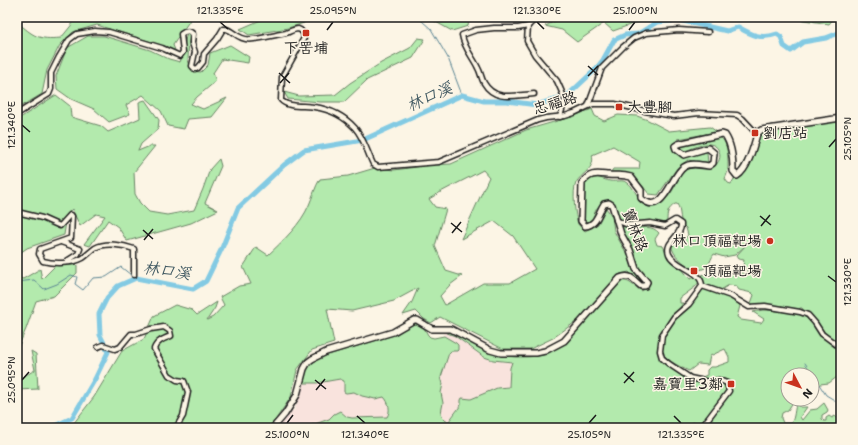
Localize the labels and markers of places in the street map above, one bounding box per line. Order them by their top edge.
marker: 下罟埔 [301,28,311,38]
place label: 下罟埔 [283,38,329,58]
place label: 大豐腳 [627,97,672,117]
marker: 大豐腳 [614,102,624,112]
place label: 劉店站 [763,123,808,143]
marker: 劉店站 [750,128,760,138]
place label: 林口頂福靶場 [672,231,762,251]
marker: 林口頂福靶場 [765,236,775,246]
place label: 頂福靶場 [702,261,762,281]
marker: 頂福靶場 [689,266,699,276]
place label: 嘉寶里3鄰 [652,374,723,394]
marker: 嘉寶里3鄰 [726,379,736,389]

